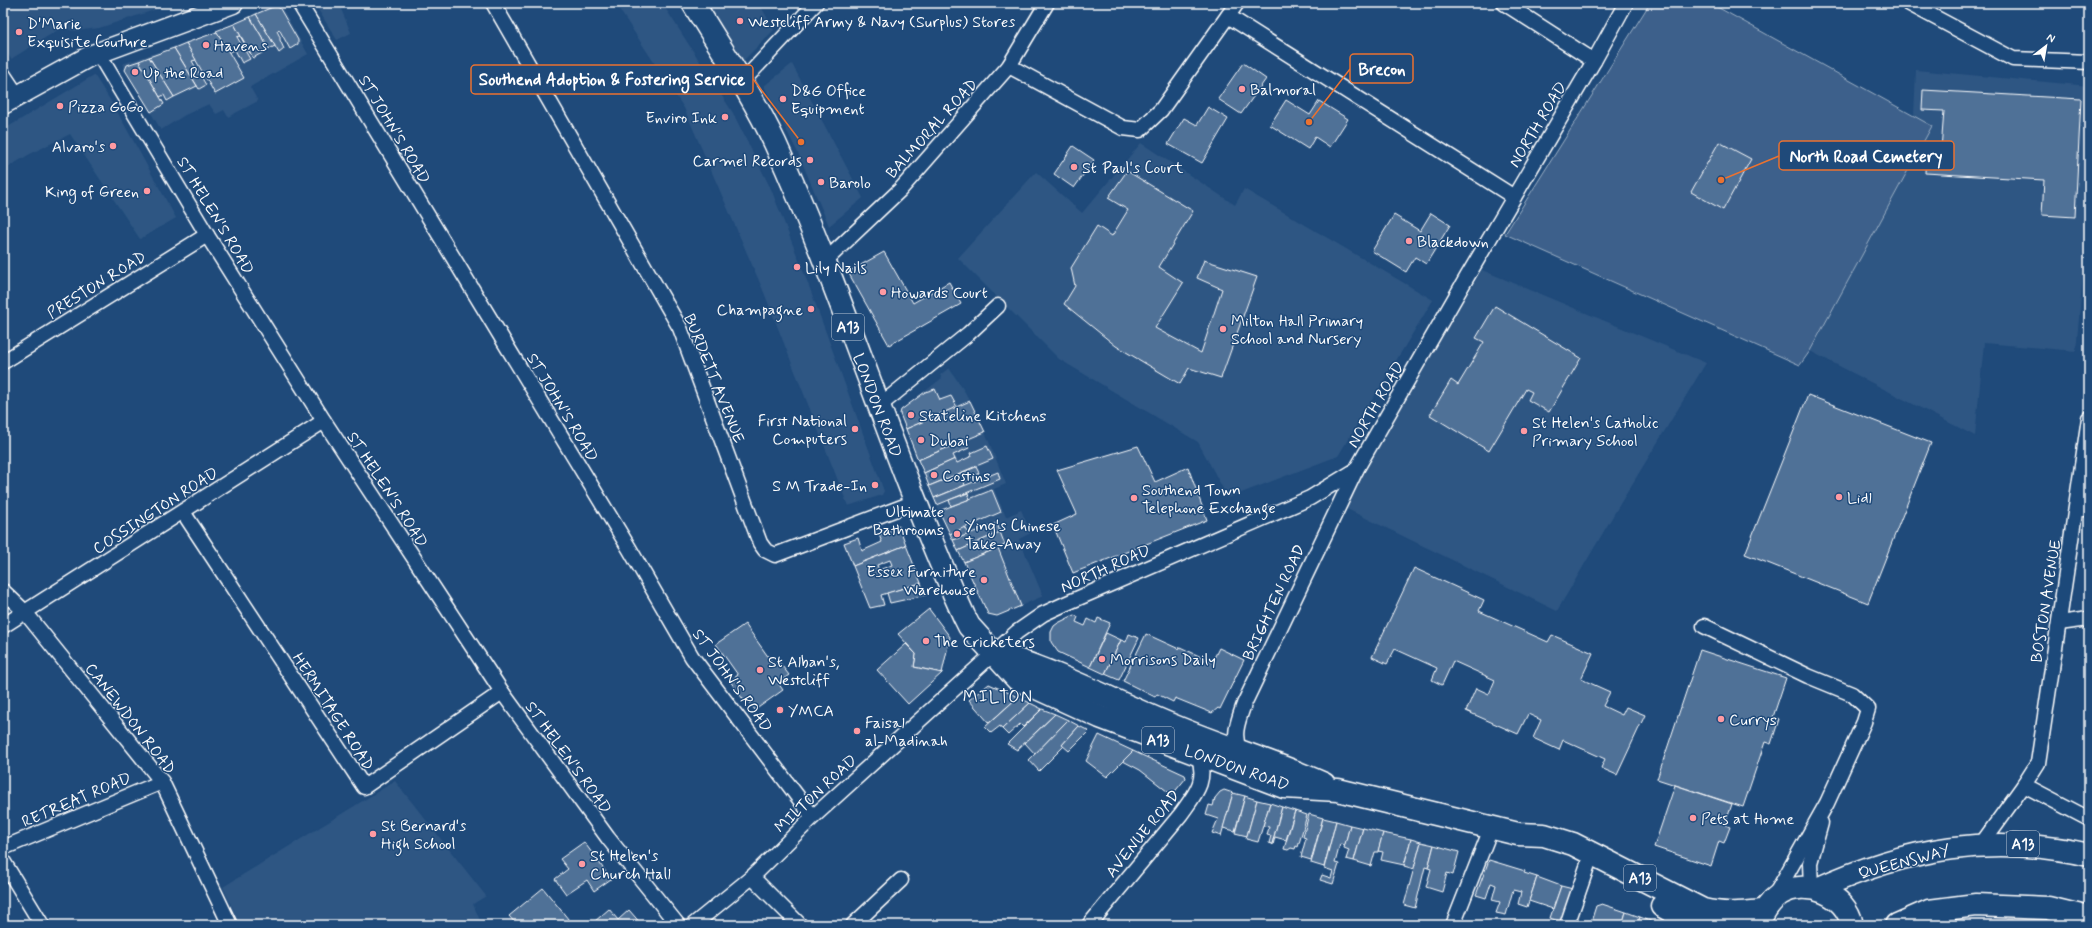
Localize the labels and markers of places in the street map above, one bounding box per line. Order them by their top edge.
place label: Westcliff Army & Navy (Surplus) Stores [748,12,1015,33]
place label: D'Marie Exquisite Couture [27,14,148,53]
marker: Westcliff Army & Navy (Surplus) Stores [735,16,745,26]
marker: D'Marie Exquisite Couture [14,27,24,37]
place label: Havens [214,36,267,57]
marker: Havens [201,40,211,50]
callout: Brecon [1350,54,1413,83]
place label: Up the Road [143,63,223,84]
callout: Southend Adoption & Fostering Service [471,65,753,94]
marker: Up the Road [130,67,140,77]
place label: Balmoral [1250,80,1316,101]
place label: D&G Office Equipment [791,81,866,120]
marker: Balmoral [1237,84,1247,94]
marker: D&G Office Equipment [778,94,788,104]
place label: Pizza GoGo [68,97,144,118]
marker: Pizza GoGo [55,101,65,111]
place label: Enviro Ink [645,108,717,129]
marker: Enviro Ink [720,112,730,122]
place label: Alvaro's [52,137,105,158]
marker: Alvaro's [108,141,118,151]
callout: North Road Cemetery [1779,141,1954,170]
place label: Carmel Records [692,151,802,172]
marker: Carmel Records [805,155,815,165]
place label: St Paul's Court [1082,158,1184,179]
marker: St Paul's Court [1069,162,1079,172]
place label: Barolo [829,173,871,194]
marker: Barolo [816,177,826,187]
place label: King of Green [45,182,139,204]
marker: King of Green [142,186,152,196]
place label: Blackdown [1417,232,1489,253]
marker: Blackdown [1404,236,1414,246]
place label: Lily Nails [805,258,867,279]
marker: Lily Nails [792,262,802,272]
place label: Howards Court [891,283,988,304]
marker: Howards Court [878,287,888,297]
place label: Champagne [717,300,803,322]
marker: Champagne [806,304,816,314]
place label: Milton Hall Primary School and Nursery [1231,311,1363,350]
marker: Milton Hall Primary School and Nursery [1218,324,1228,334]
place label: Stateline Kitchens [919,406,1046,427]
marker: Stateline Kitchens [906,410,916,420]
place label: First National Computers [758,411,847,450]
place label: St Helen's Catholic Primary School [1532,413,1659,452]
marker: First National Computers [850,424,860,434]
marker: St Helen's Catholic Primary School [1519,426,1529,436]
place label: Dubai [929,431,969,452]
marker: Dubai [916,435,926,445]
place label: Costins [942,466,990,487]
marker: Costins [929,470,939,480]
place label: S M Trade-In [772,476,867,497]
marker: S M Trade-In [870,480,880,490]
place label: Southend Town Telephone Exchange [1142,480,1276,520]
place label: Lidl [1847,488,1872,509]
marker: Lidl [1834,492,1844,502]
marker: Southend Town Telephone Exchange [1129,493,1139,503]
place label: Ultimate Bathrooms [873,502,944,541]
marker: Ultimate Bathrooms [947,515,957,525]
place label: Ying's Chinese Take-Away [965,516,1061,555]
marker: Ying's Chinese Take-Away [952,529,962,539]
place label: Essex Furniture Warehouse [866,562,976,601]
marker: Essex Furniture Warehouse [979,575,989,585]
place label: The Cricketers [934,632,1035,653]
marker: The Cricketers [921,636,931,646]
place label: Morrisons Daily [1110,650,1216,671]
place label: St Alban's, Westcliff [768,652,839,691]
marker: Morrisons Daily [1097,654,1107,664]
marker: St Alban's, Westcliff [755,665,765,675]
place label: YMCA [788,701,834,722]
marker: YMCA [775,705,785,715]
place label: Currys [1729,710,1777,731]
place label: Faisal al-Madinah [865,713,948,752]
marker: Currys [1716,714,1726,724]
marker: Faisal al-Madinah [852,726,862,736]
place label: Pets at Home [1701,809,1794,830]
marker: Pets at Home [1688,813,1698,823]
place label: St Bernard's High School [381,816,466,856]
marker: St Bernard's High School [368,829,378,839]
place label: St Helen's Church Hall [590,846,671,885]
marker: St Helen's Church Hall [577,859,587,869]

